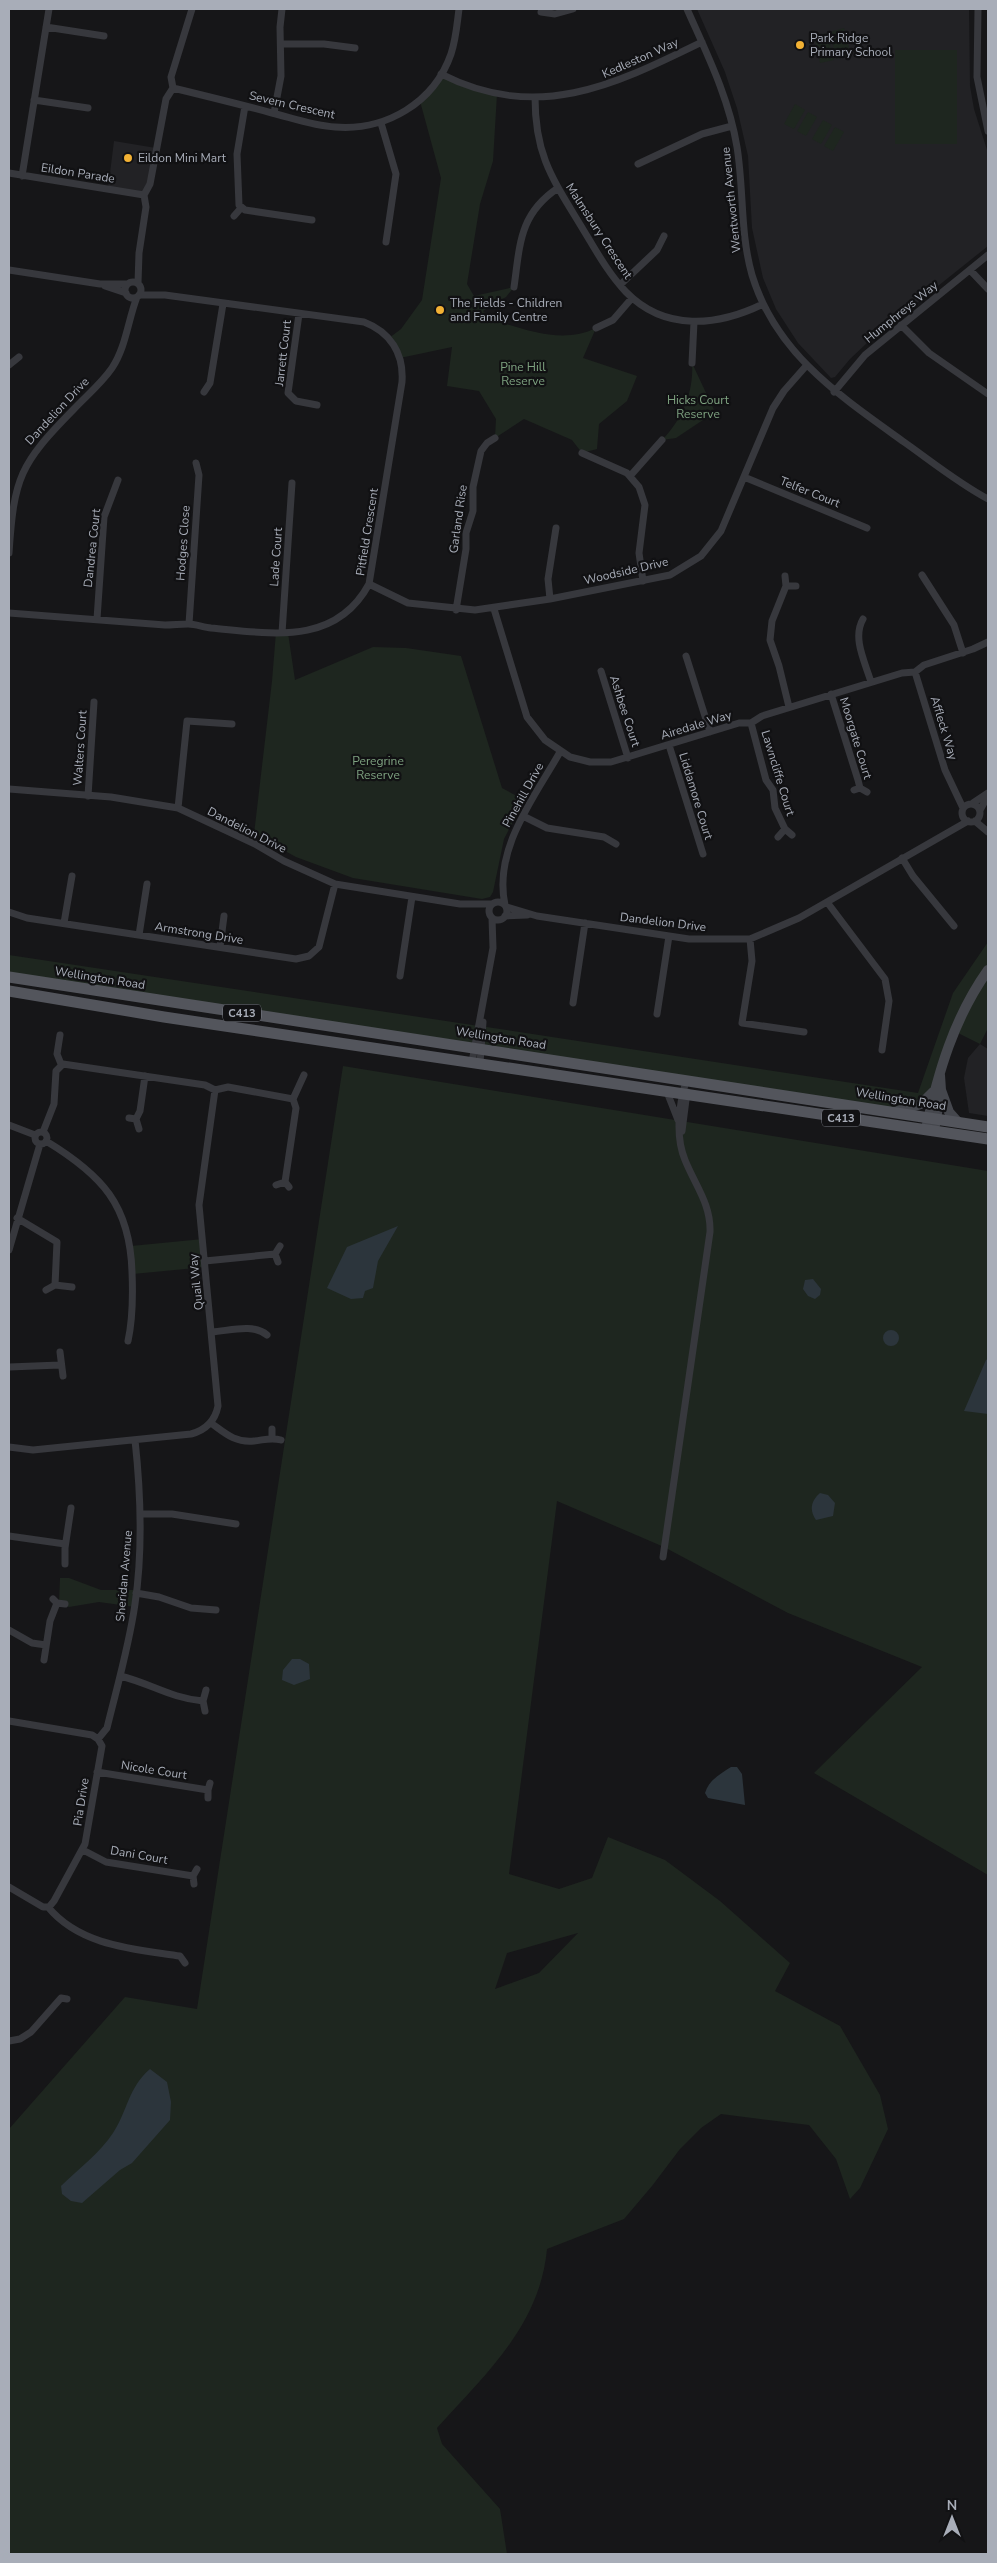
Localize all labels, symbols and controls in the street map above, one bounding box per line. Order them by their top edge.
place label: Park Ridge Primary School [810,30,892,60]
street label: Kedleston Way [599,34,681,82]
marker: Park Ridge Primary School [794,39,806,51]
street label: Severn Crescent [247,87,337,123]
street label: Wentworth Avenue [717,146,745,254]
place label: Eildon Mini Mart [138,150,227,166]
marker: Eildon Mini Mart [122,152,134,164]
street label: Eildon Parade [40,159,116,187]
street label: Malmsbury Crescent [562,180,636,283]
street label: Humphreys Way [861,277,942,347]
place label: The Fields - Children and Family Centre [450,295,562,325]
marker: The Fields - Children and Family Centre [434,304,446,316]
street label: Jarrett Court [271,318,295,388]
park label: Pine Hill Reserve [500,359,546,389]
street label: Dandelion Drive [22,374,92,448]
park label: Hicks Court Reserve [667,392,730,422]
street label: Telfer Court [778,473,843,512]
street label: Garland Rise [445,484,471,554]
street label: Pitfield Crescent [352,486,382,577]
street label: Hodges Close [172,505,194,581]
street label: Dandrea Court [80,507,104,588]
street label: Lade Court [266,526,286,587]
street label: Woodside Drive [582,553,670,589]
street label: Ashbee Court [606,673,644,749]
street label: Affleck Way [927,694,962,763]
street label: Moorgate Court [836,695,876,782]
street label: Airedale Way [659,706,734,743]
street label: Walters Court [69,709,91,786]
street label: Lawncliffe Court [757,728,799,818]
street label: Liddamore Court [675,751,717,842]
park label: Peregrine Reserve [352,753,404,783]
street label: Pinehill Drive [499,760,547,830]
street label: Dandelion Drive [205,803,289,857]
street label: Dandelion Drive [619,909,707,935]
street label: Armstrong Drive [154,918,244,948]
street label: Wellington Road [54,963,146,993]
road number: C413 [223,1004,261,1021]
street label: Wellington Road [455,1023,547,1053]
street label: Wellington Road [855,1084,947,1114]
road number: C413 [822,1110,860,1126]
street label: Quail Way [185,1252,207,1311]
street label: Sheridan Avenue [112,1530,136,1622]
street label: Nicole Court [120,1757,189,1783]
street label: Pia Drive [69,1777,93,1827]
street label: Dani Court [109,1842,170,1868]
north arrow [927,2493,977,2543]
text: N [947,2496,957,2515]

